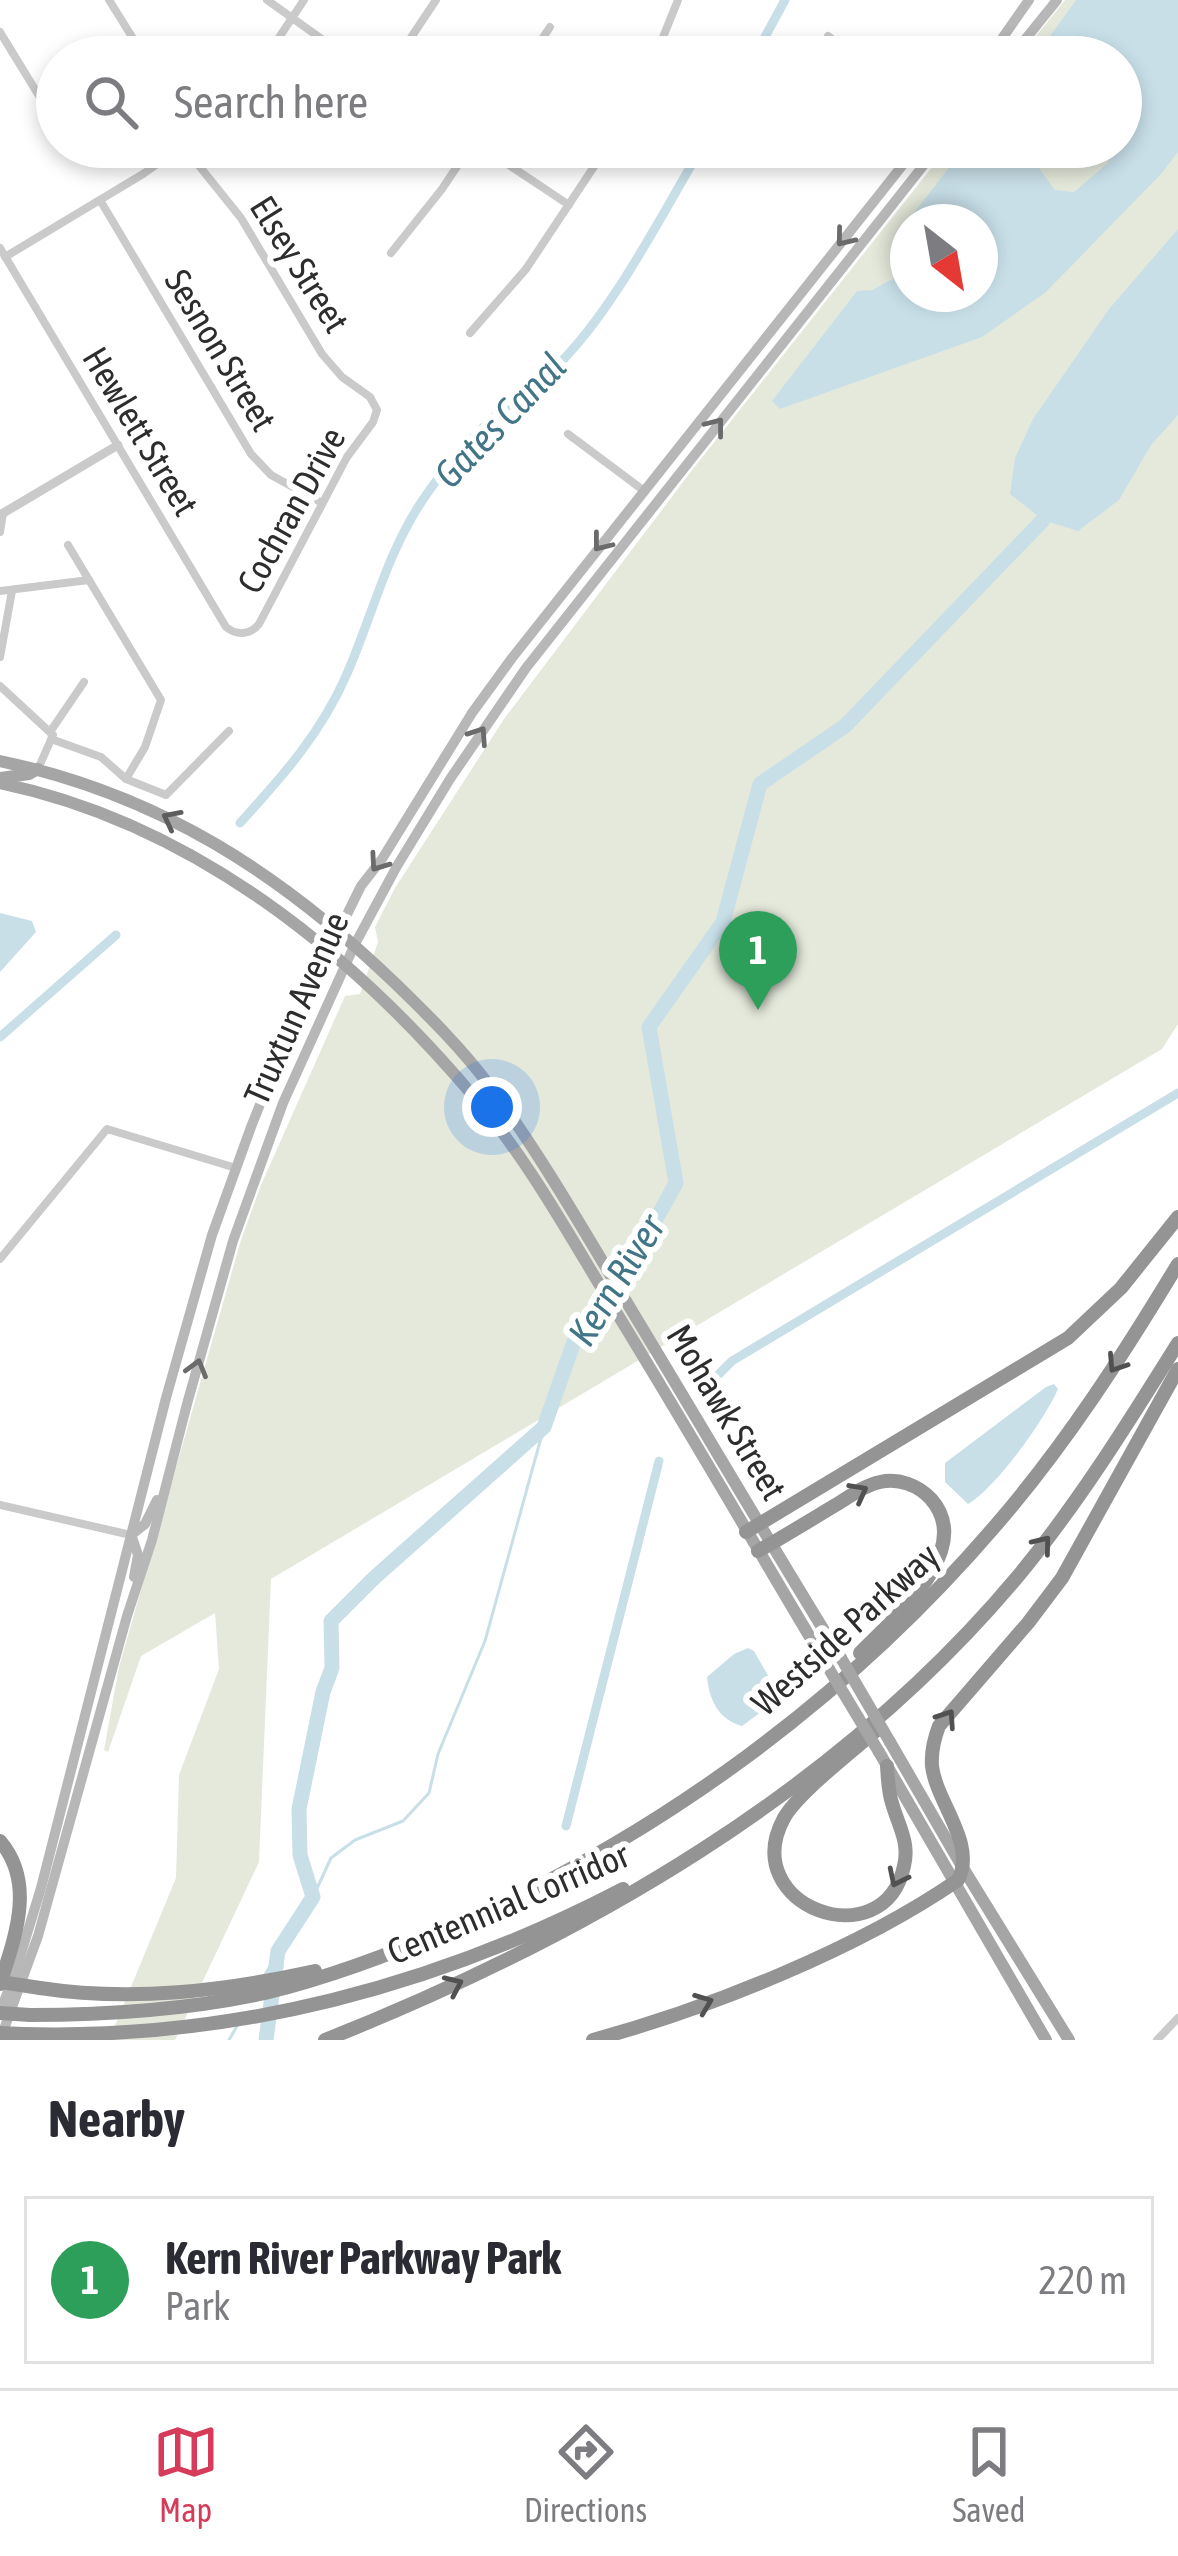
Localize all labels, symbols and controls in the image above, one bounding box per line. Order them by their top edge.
search box [36,36,1142,168]
icon: search [78,69,144,135]
text: Search here [174,76,368,128]
street label: Elsey Street [242,188,358,340]
north arrow [890,204,998,312]
one-way arrow [837,225,858,247]
street label: Sesnon Street [157,262,285,438]
street label: Hewlett Street [74,339,208,523]
water label: Gates Canal [425,344,575,496]
one-way arrow [702,417,723,439]
street label: Cochran Drive [228,420,354,600]
one-way arrow [594,530,615,552]
one-way arrow [464,727,486,749]
one-way arrow [162,810,183,834]
one-way arrow [370,849,392,871]
street label: Truxtun Avenue [235,905,357,1111]
pin: 1 [719,911,797,1010]
your location [462,1077,522,1137]
water label: Kern River [559,1206,674,1353]
street label: Mohawk Street [658,1317,796,1507]
one-way arrow [1109,1350,1131,1372]
one-way arrow [183,1358,208,1379]
one-way arrow [846,1484,868,1507]
street label: Westside Parkway [743,1534,947,1724]
one-way arrow [1029,1536,1050,1558]
one-way arrow [933,1709,955,1731]
street label: Centennial Corridor [381,1833,636,1973]
one-way arrow [887,1865,911,1887]
one-way arrow [442,1975,463,1999]
one-way arrow [693,1993,714,2018]
text: Nearby [48,2089,185,2148]
text: Kern River Parkway Park [165,2232,561,2284]
text: 1 [81,2258,99,2302]
text: 220 m [1039,2258,1127,2302]
text: Park [165,2284,230,2328]
tab: Map [153,2419,219,2529]
tab: Directions [524,2419,647,2529]
tab: Saved [952,2419,1025,2529]

